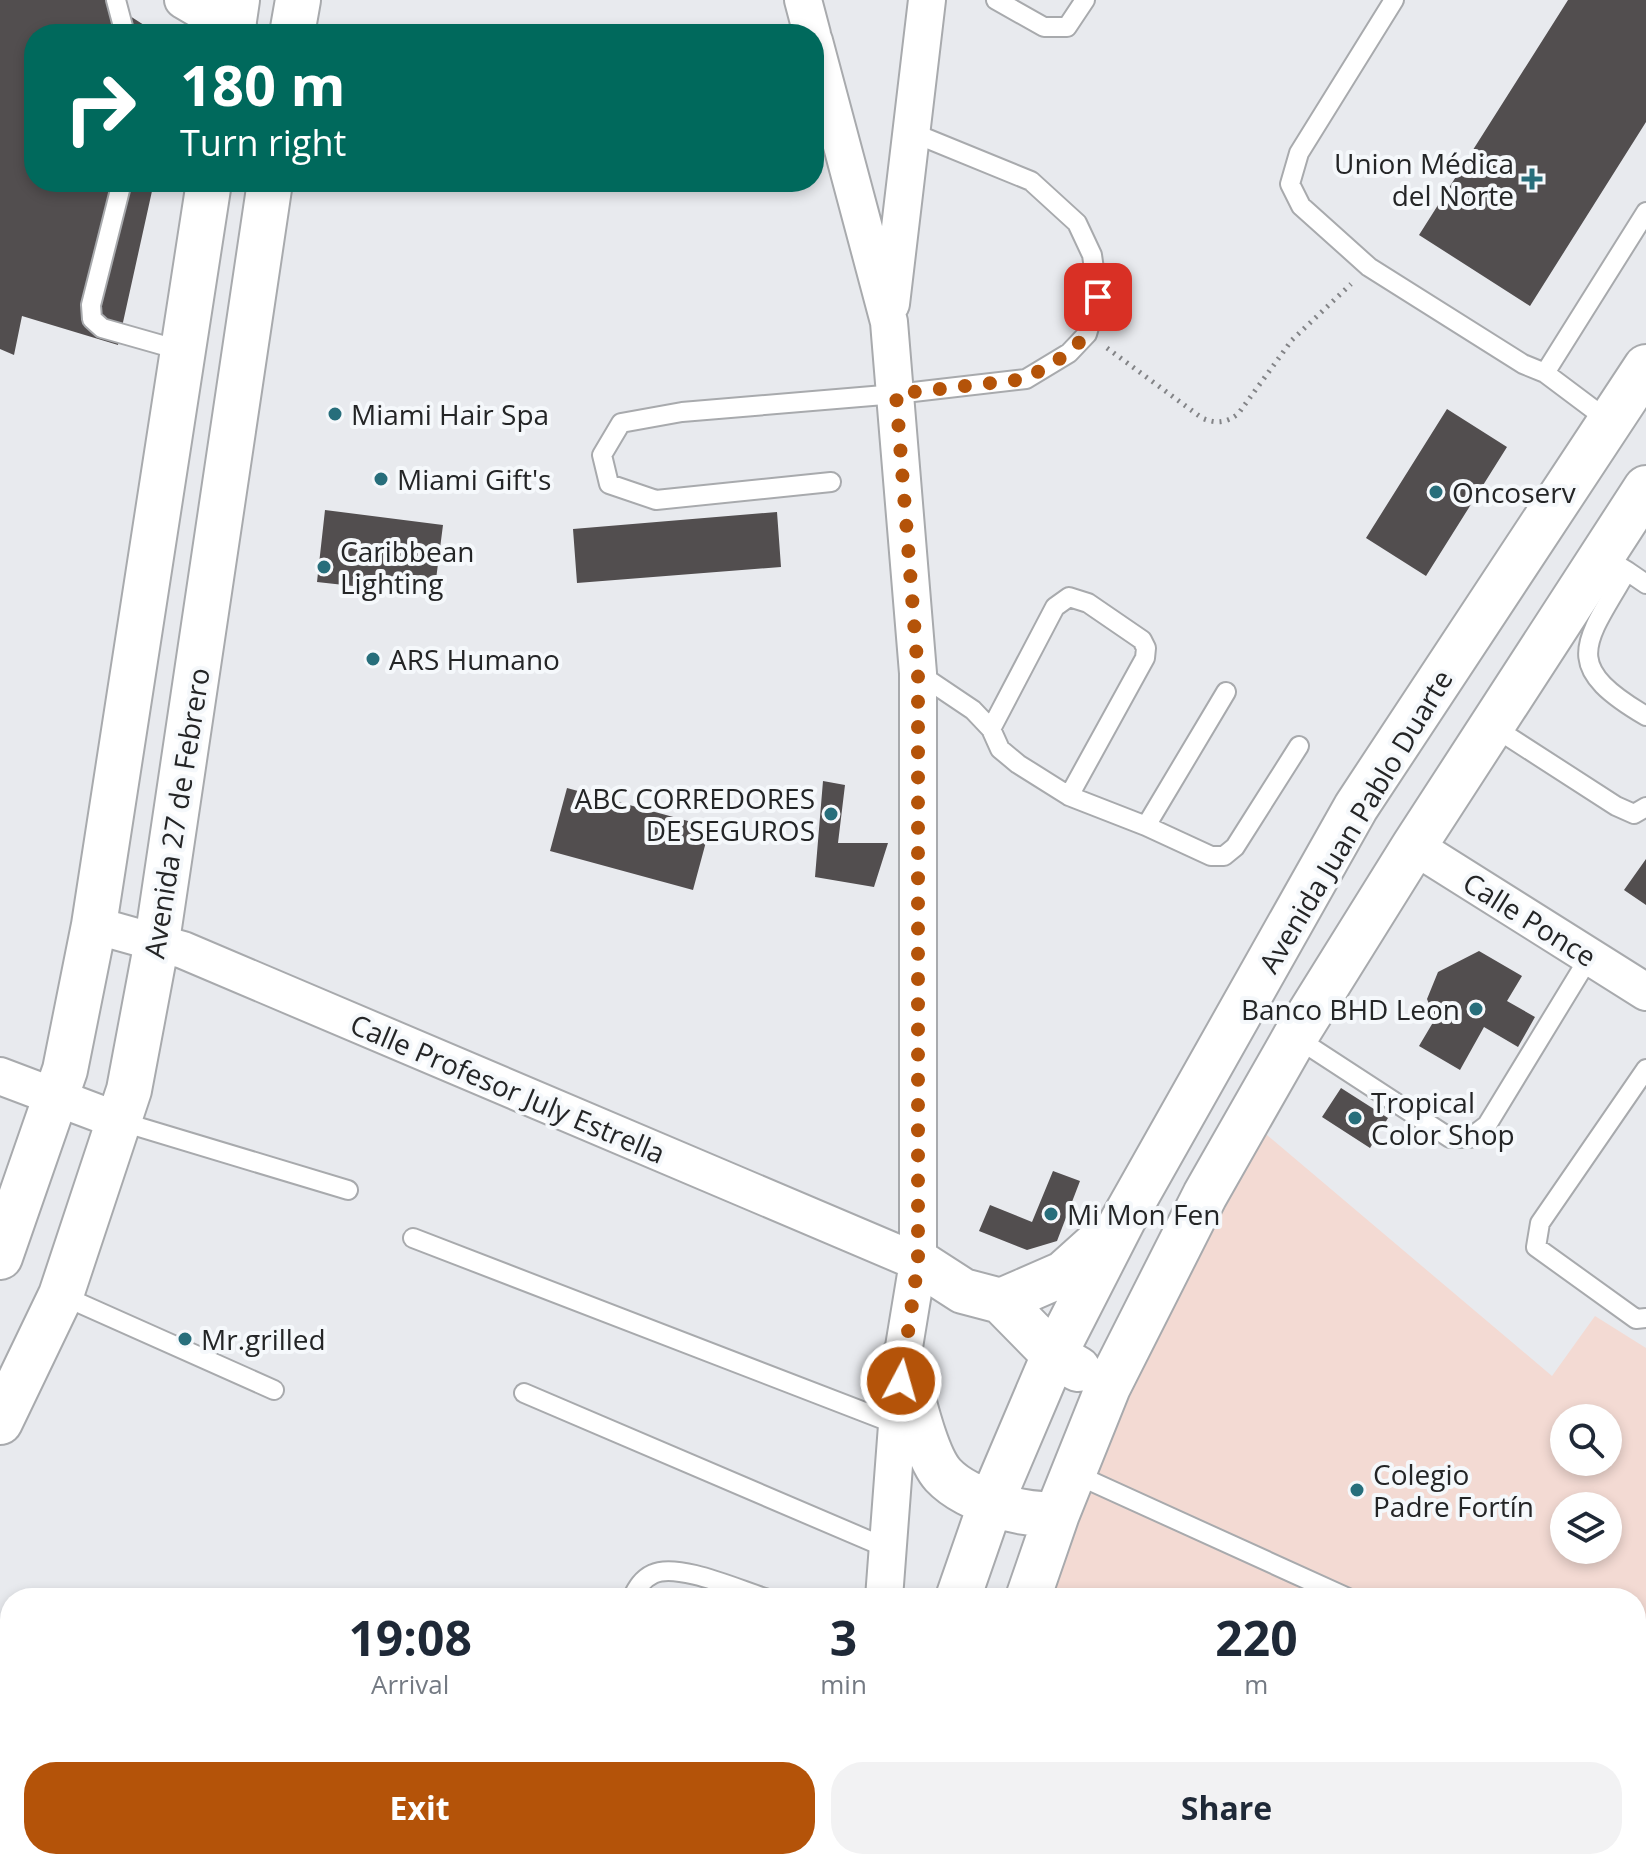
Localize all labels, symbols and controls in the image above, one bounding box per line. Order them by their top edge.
text: 180 m [180,46,346,122]
icon: right [48,56,152,160]
text: Turn right [180,118,346,167]
place label: Union Médica del Norte [1334,144,1514,214]
marker: Union Médica del Norte [1521,168,1543,190]
pin [1064,263,1132,331]
icon: arrive [1076,275,1120,319]
place label: Miami Hair Spa [351,395,549,433]
marker: Miami Hair Spa [326,405,344,423]
place label: Miami Gift's [397,460,551,498]
marker: Miami Gift's [372,470,390,488]
place label: Oncoserv [1452,473,1576,511]
marker: Oncoserv [1427,483,1445,501]
place label: Caribbean Lighting [340,532,474,602]
marker: Caribbean Lighting [315,558,333,576]
place label: ARS Humano [389,640,560,678]
marker: ARS Humano [364,650,382,668]
street label: Avenida Juan Pablo Duarte [1249,662,1461,980]
street label: Avenida 27 de Febrero [134,665,218,961]
place label: ABC CORREDORES DE SEGUROS [574,779,815,849]
marker: ABC CORREDORES DE SEGUROS [822,805,840,823]
street label: Calle Ponce [1456,863,1604,975]
place label: Banco BHD Leon [1241,990,1460,1028]
marker: Banco BHD Leon [1467,1000,1485,1018]
street label: Calle Profesor July Estrella [345,1004,671,1172]
place label: Tropical Color Shop [1371,1083,1515,1153]
marker: Tropical Color Shop [1346,1109,1364,1127]
place label: Mi Mon Fen [1067,1195,1220,1233]
marker: Mi Mon Fen [1042,1205,1060,1223]
place label: Mr.grilled [201,1320,326,1358]
marker: Mr.grilled [176,1330,194,1348]
position arrow [859,1339,943,1423]
map controls [1550,1404,1622,1564]
button: search [1550,1404,1622,1476]
place label: Colegio Padre Fortín [1373,1455,1534,1525]
marker: Colegio Padre Fortín [1348,1481,1366,1499]
button: layers [1550,1492,1622,1564]
text: 19:08 [348,1605,472,1670]
text: 3 [830,1605,857,1670]
text: 220 [1215,1605,1298,1670]
text: Arrival [371,1666,449,1702]
text: min [820,1666,867,1702]
text: m [1244,1666,1268,1702]
button: Exit [24,1762,815,1854]
button: Share [831,1762,1622,1854]

